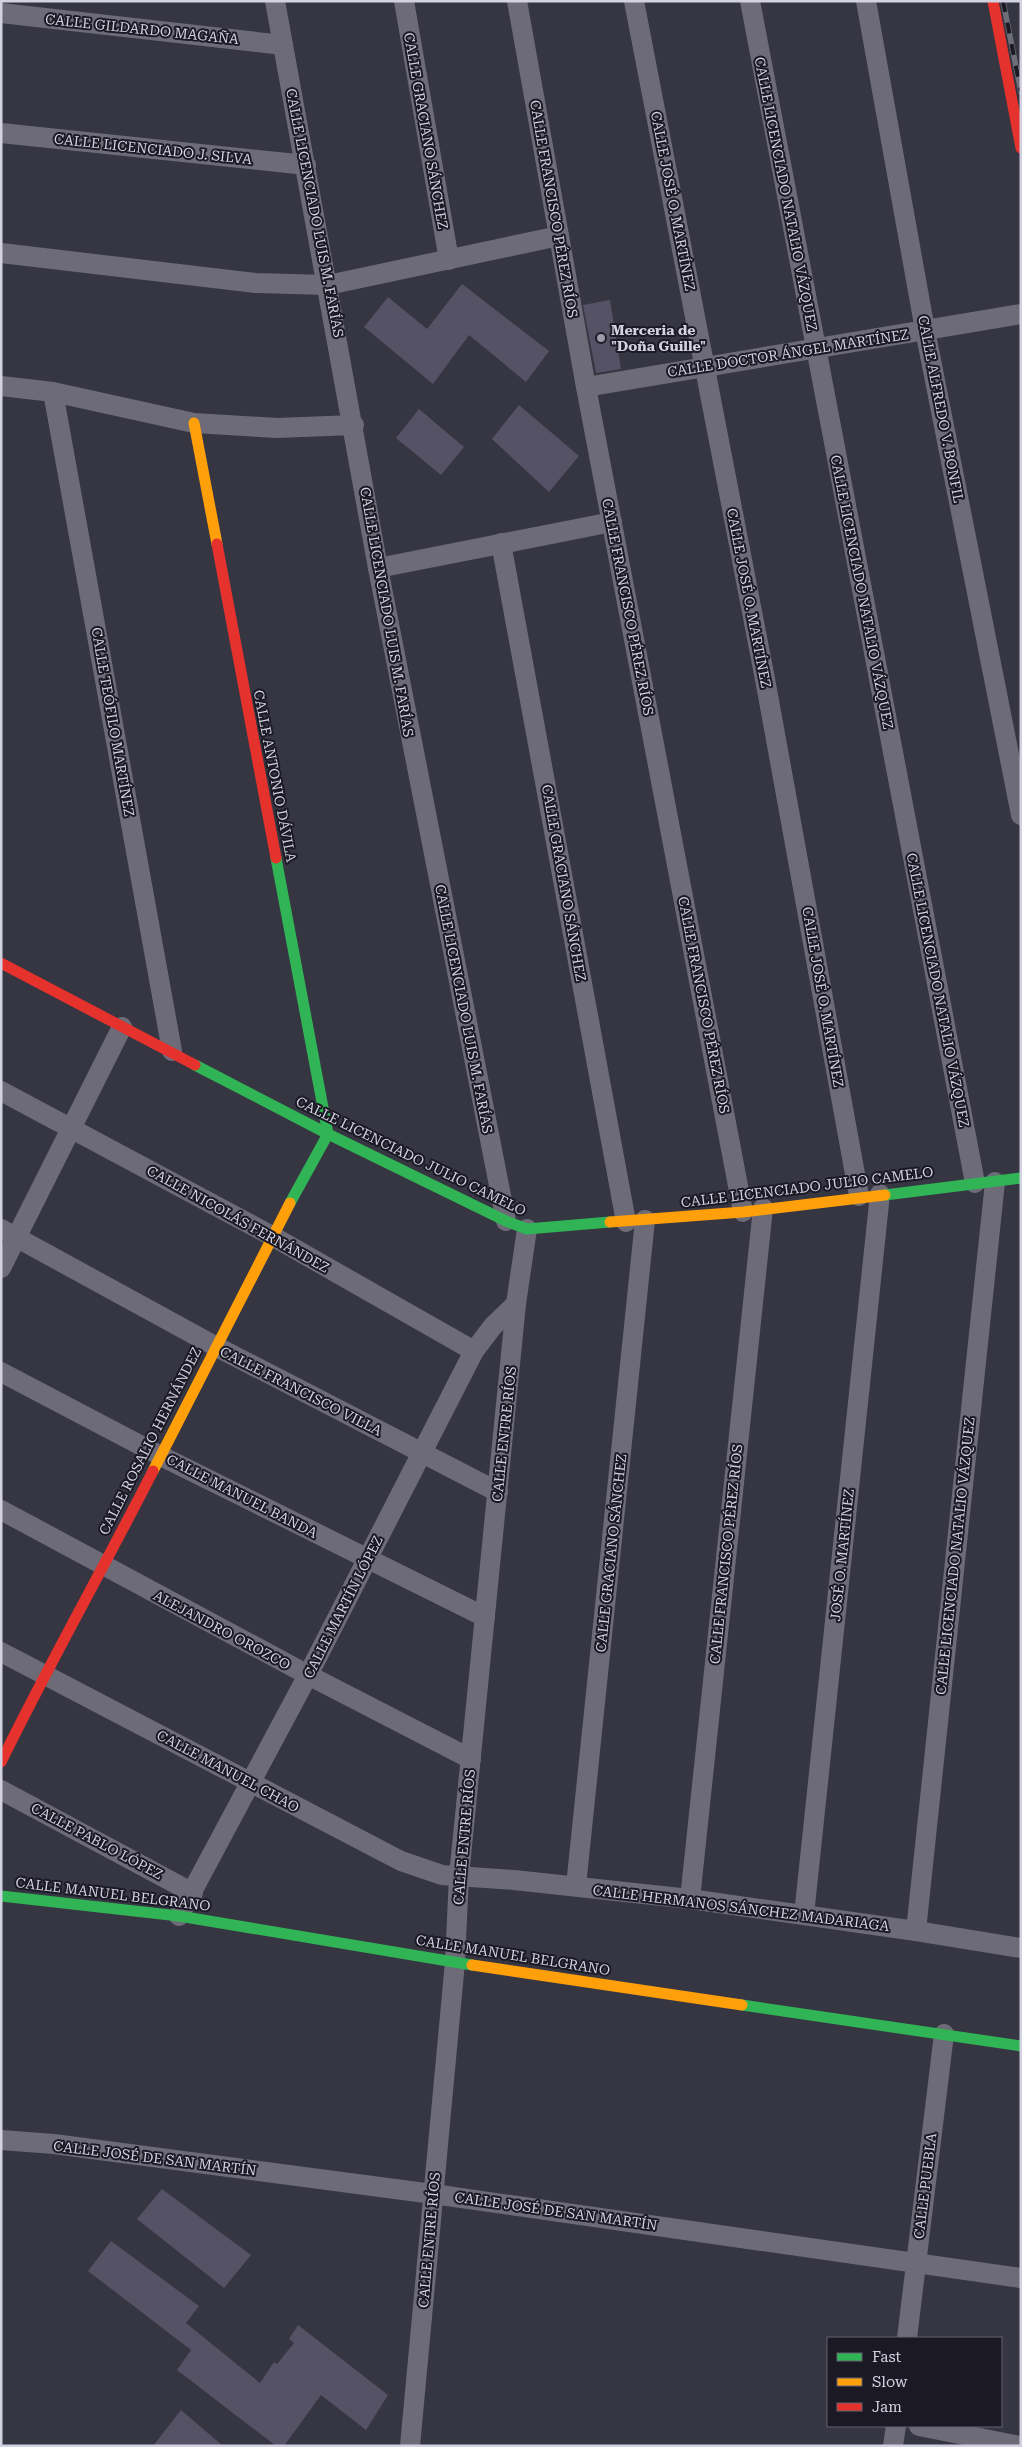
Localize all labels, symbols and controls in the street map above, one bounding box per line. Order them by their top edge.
street label: CALLE GILDARDO MAGAÑA [45,11,240,47]
street label: CALLE GRACIANO SÁNCHEZ [401,31,451,231]
street label: CALLE LICENCIADO NATALIO VÁZQUEZ [752,55,820,333]
street label: CALLE LICENCIADO LUIS M. FARÍAS [283,87,347,339]
street label: CALLE FRANCISCO PÉREZ RÍOS [527,99,581,319]
street label: CALLE JOSÉ O. MARTÍNEZ [648,110,698,292]
street label: CALLE LICENCIADO J. SILVA [53,131,253,167]
street label: CALLE ALFREDO V. BONFIL [915,314,967,504]
place label: Merceria de "Doña Guille" [611,322,706,354]
street label: CALLE DOCTOR ÁNGEL MARTÍNEZ [666,326,910,380]
marker: Merceria de "Doña Guille" [595,332,607,344]
street label: CALLE LICENCIADO NATALIO VÁZQUEZ [828,453,896,731]
street label: CALLE LICENCIADO LUIS M. FARÍAS [357,486,417,739]
street label: CALLE FRANCISCO PÉREZ RÍOS [599,497,657,717]
street label: CALLE JOSÉ O. MARTÍNEZ [724,507,774,689]
street label: CALLE TEÓFILO MARTÍNEZ [88,626,138,818]
street label: CALLE ANTONIO DÁVILA [250,689,300,864]
street label: CALLE GRACIANO SÁNCHEZ [539,783,589,983]
street label: CALLE LICENCIADO NATALIO VÁZQUEZ [904,851,972,1129]
street label: CALLE LICENCIADO LUIS M. FARÍAS [432,883,496,1135]
street label: CALLE FRANCISCO PÉREZ RÍOS [675,895,733,1115]
street label: CALLE JOSÉ O. MARTÍNEZ [799,905,847,1089]
street label: CALLE LICENCIADO JULIO CAMELO [293,1093,529,1219]
street label: CALLE NICOLÁS FERNÁNDEZ [144,1162,332,1276]
street label: CALLE LICENCIADO JULIO CAMELO [680,1164,934,1210]
street label: CALLE FRANCISCO VILLA [217,1343,385,1439]
street label: CALLE ROSALIO HERNÁNDEZ [96,1345,204,1537]
street label: CALLE ENTRE RÍOS [489,1365,519,1503]
street label: CALLE LICENCIADO NATALIO VÁZQUEZ [932,1416,978,1696]
street label: CALLE FRANCISCO PÉREZ RÍOS [706,1443,746,1665]
street label: CALLE MANUEL BANDA [164,1451,320,1541]
street label: CALLE GRACIANO SÁNCHEZ [593,1453,629,1653]
street label: JOSÉ O. MARTÍNEZ [827,1488,857,1622]
street label: CALLE MARTÍN LÓPEZ [300,1533,386,1681]
street label: ALEJANDRO OROZCO [151,1587,293,1673]
street label: CALLE MANUEL CHAO [154,1727,302,1815]
street label: CALLE ENTRE RÍOS [450,1768,478,1906]
street label: CALLE PABLO LÓPEZ [28,1799,166,1883]
street label: CALLE MANUEL BELGRANO [15,1874,211,1914]
street label: CALLE HERMANOS SÁNCHEZ MADARIAGA [592,1882,890,1934]
street label: CALLE MANUEL BELGRANO [415,1932,611,1978]
street label: CALLE PUEBLA [911,2132,939,2240]
street label: CALLE JOSÉ DE SAN MARTÍN [52,2138,258,2178]
street label: CALLE ENTRE RÍOS [415,2171,443,2309]
street label: CALLE JOSÉ DE SAN MARTÍN [454,2189,658,2233]
legend [827,2337,1002,2427]
text: Fast [872,2348,902,2366]
text: Slow [872,2373,908,2391]
text: Jam [872,2398,902,2416]

